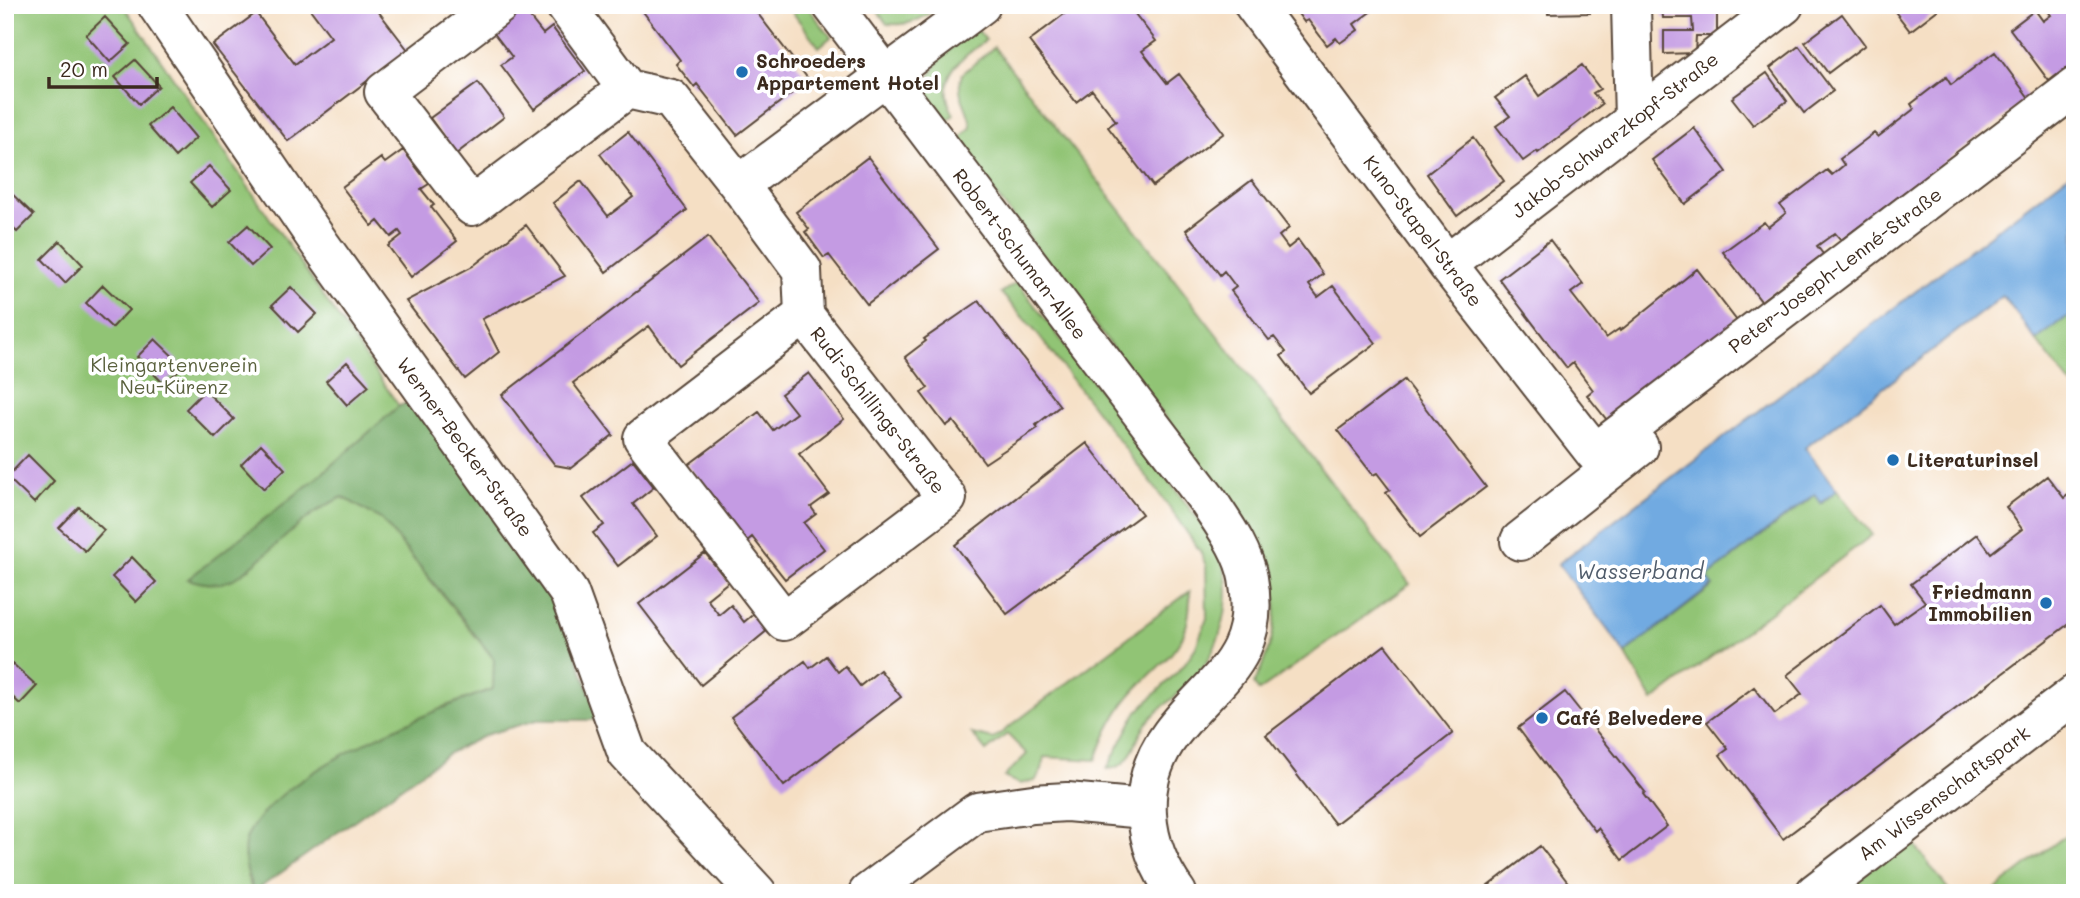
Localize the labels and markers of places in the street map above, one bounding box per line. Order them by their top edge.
place label: Schroeders Appartement Hotel [756,48,939,95]
marker: Schroeders Appartement Hotel [734,64,750,80]
place label: Literaturinsel [1907,447,2038,472]
marker: Literaturinsel [1885,452,1901,468]
place label: Friedmann Immobilien [1928,579,2032,626]
marker: Friedmann Immobilien [2038,595,2054,611]
place label: Café Belvedere [1556,705,1703,730]
marker: Café Belvedere [1534,710,1550,726]

